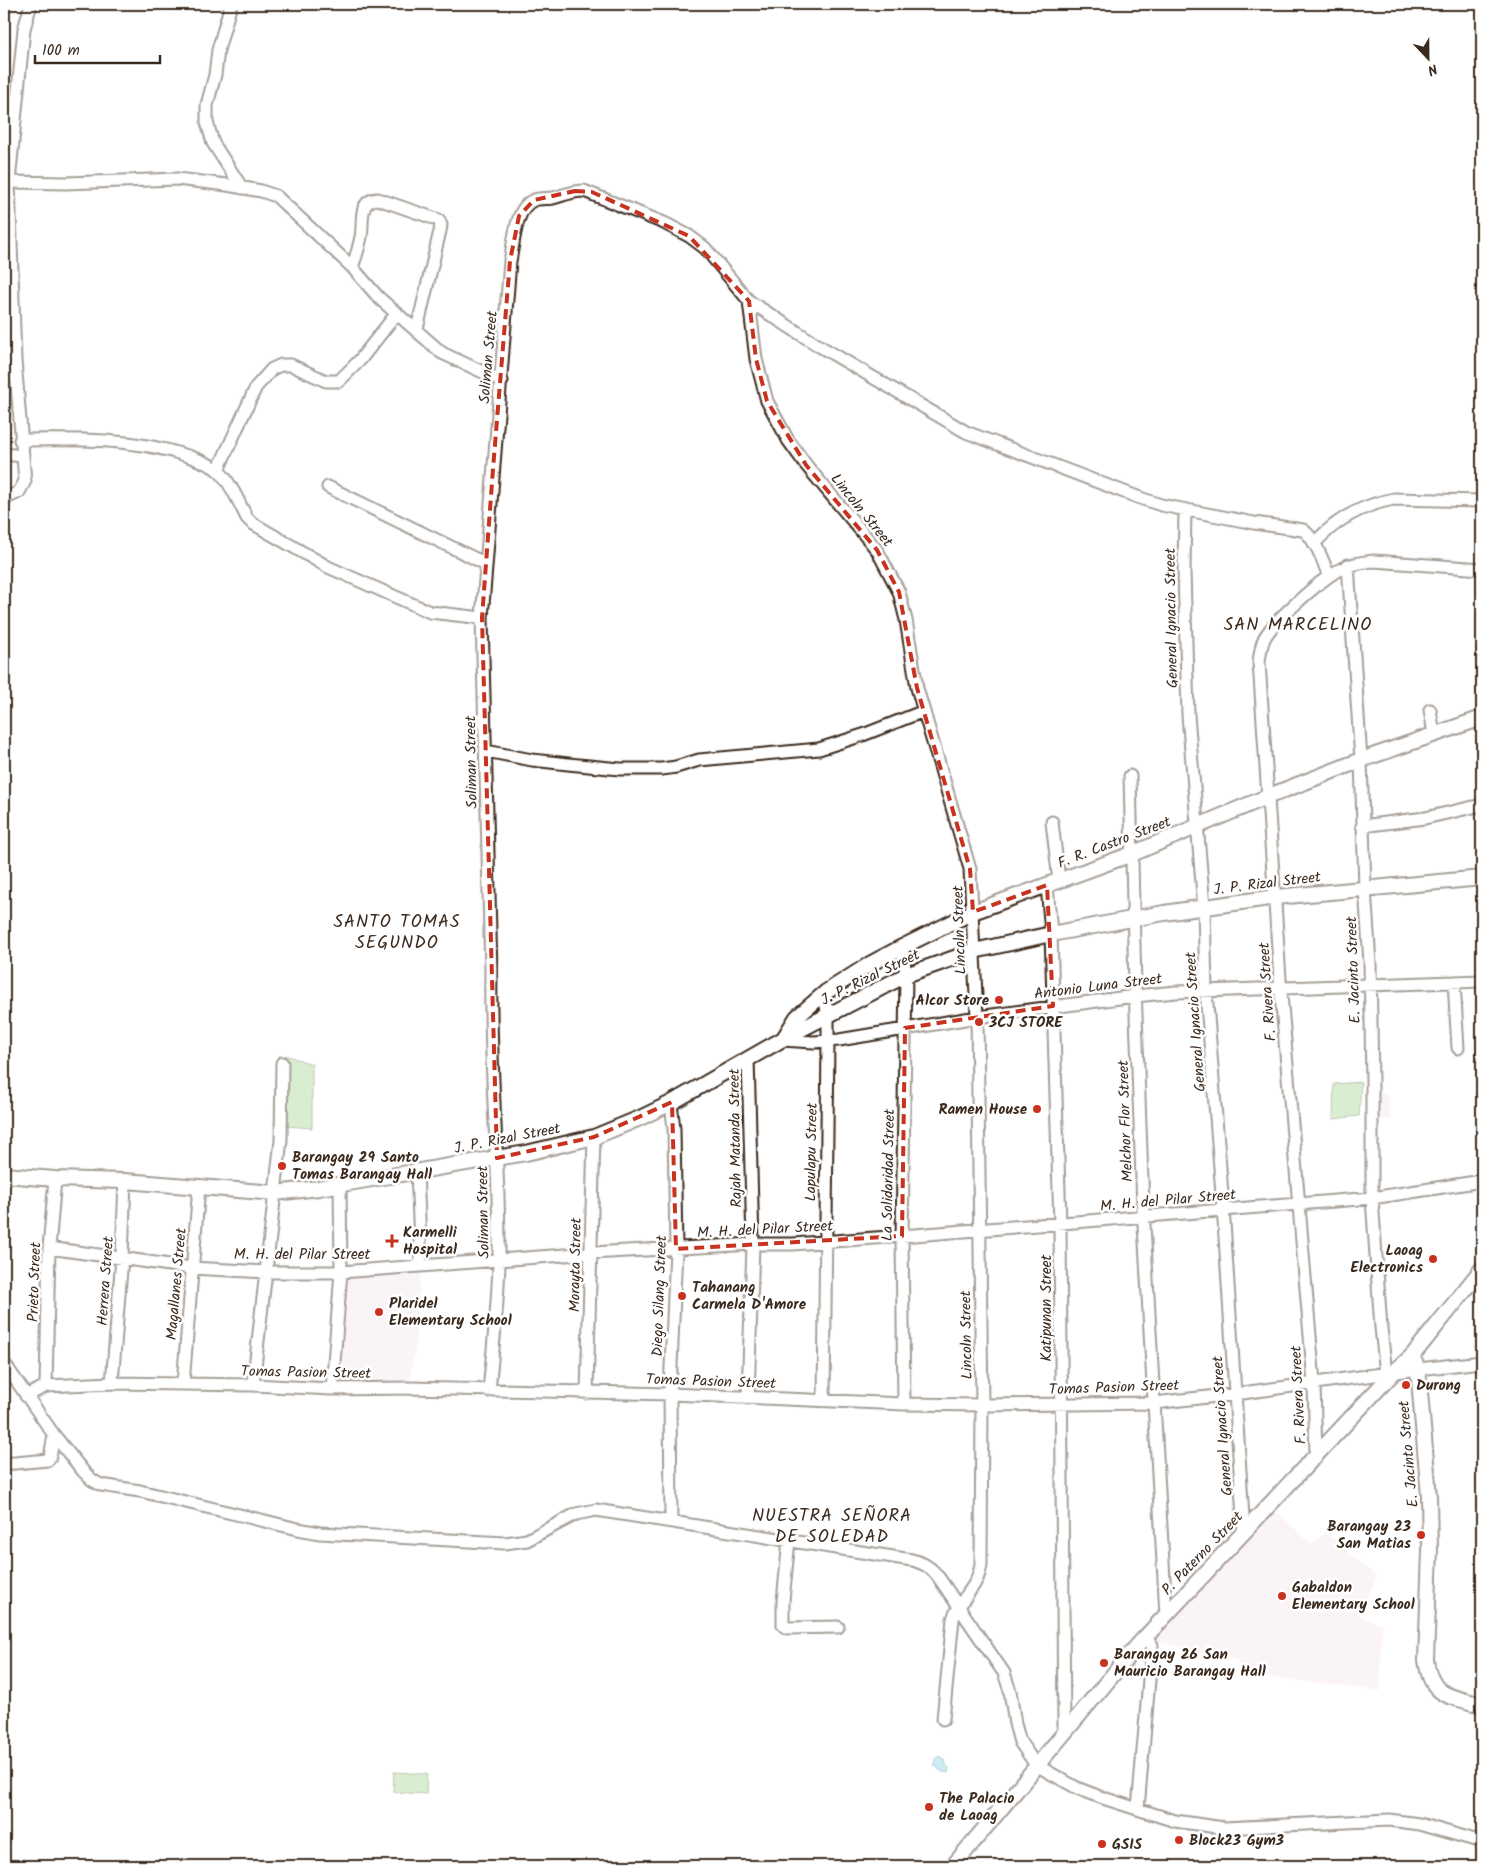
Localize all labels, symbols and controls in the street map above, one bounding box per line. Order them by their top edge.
scale bar [35,32,160,64]
north arrow [1404,32,1454,82]
text: 100 m [42,39,80,63]
text: N [1424,57,1441,81]
street label: Soliman Street [473,310,505,404]
street label: Lincoln Street [824,469,899,553]
street label: General Ignacio Street [1159,547,1185,688]
district label: SAN MARCELINO [1224,611,1372,640]
street label: Soliman Street [459,715,485,809]
street label: F. R. Castro Street [1054,810,1175,876]
street label: J. P. Rizal Street [1212,865,1322,902]
street label: Lincoln Street [946,885,974,975]
district label: SANTO TOMAS SEGUNDO [334,908,460,958]
street label: E. Jacinto Street [1340,916,1368,1024]
street label: F. Rivera Street [1253,942,1283,1042]
street label: J. P. Rizal Street [817,943,924,1012]
street label: General Ignacio Street [1179,951,1213,1093]
street label: Antonio Luna Street [1033,967,1164,1007]
place label: Alcor Store [916,989,990,1013]
marker: Alcor Store [993,994,1005,1006]
place label: 3CJ STORE [988,1011,1063,1035]
marker: 3CJ STORE [973,1016,985,1028]
street label: Melchor Flor Street [1112,1059,1140,1182]
street label: Rajah Matanda Street [723,1068,749,1208]
place label: Ramen House [938,1098,1028,1122]
street label: Lapulapu Street [799,1102,825,1202]
marker: Ramen House [1031,1103,1043,1115]
street label: La Solidaridad Street [876,1108,902,1241]
street label: J. P. Rizal Street [452,1117,563,1161]
place label: Barangay 29 Santo Tomas Barangay Hall [292,1146,432,1187]
marker: Barangay 29 Santo Tomas Barangay Hall [276,1160,288,1172]
street label: Soliman Street [471,1165,497,1259]
street label: M. H. del Pilar Street [1099,1183,1237,1219]
street label: M. H. del Pilar Street [696,1214,834,1246]
street label: Morayta Street [563,1217,589,1313]
place label: Karmelli Hospital [403,1221,458,1262]
street label: Magallanes Street [160,1227,194,1341]
marker: Karmelli Hospital [385,1234,399,1248]
street label: Herrera Street [91,1235,121,1327]
street label: Diego Silang Street [646,1235,674,1357]
place label: Laoag Electronics [1351,1239,1423,1280]
street label: Prieto Street [22,1241,48,1322]
street label: M. H. del Pilar Street [234,1243,370,1267]
marker: Laoag Electronics [1427,1253,1439,1265]
street label: Katipunan Street [1035,1254,1059,1361]
place label: Tahanang Carmela D'Amore [692,1276,807,1317]
marker: Tahanang Carmela D'Amore [676,1290,688,1302]
street label: Lincoln Street [954,1290,980,1380]
place label: Plaridel Elementary School [389,1292,512,1333]
marker: Plaridel Elementary School [373,1306,385,1318]
street label: F. Rivera Street [1284,1345,1314,1445]
street label: General Ignacio Street [1206,1355,1240,1497]
street label: Tomas Pasion Street [241,1360,371,1386]
street label: Tomas Pasion Street [645,1368,777,1396]
street label: Tomas Pasion Street [1049,1374,1180,1402]
place label: Durong [1416,1374,1461,1398]
marker: Durong [1400,1379,1412,1391]
street label: E. Jacinto Street [1392,1399,1426,1508]
district label: NUESTRA SEÑORA DE SOLEDAD [752,1502,912,1552]
street label: P. Paterno Street [1156,1506,1249,1601]
place label: Barangay 23 San Matias [1327,1515,1411,1556]
marker: Barangay 23 San Matias [1415,1529,1427,1541]
place label: Gabaldon Elementary School [1292,1576,1415,1617]
marker: Gabaldon Elementary School [1276,1590,1288,1602]
place label: Barangay 26 San Mauricio Barangay Hall [1114,1643,1266,1684]
marker: Barangay 26 San Mauricio Barangay Hall [1098,1657,1110,1669]
place label: The Palacio de Laoag [939,1787,1014,1828]
marker: The Palacio de Laoag [923,1801,935,1813]
place label: Block23 Gym3 [1189,1829,1284,1853]
place label: GSIS [1112,1833,1143,1857]
marker: Block23 Gym3 [1173,1834,1185,1846]
marker: GSIS [1096,1838,1108,1850]

